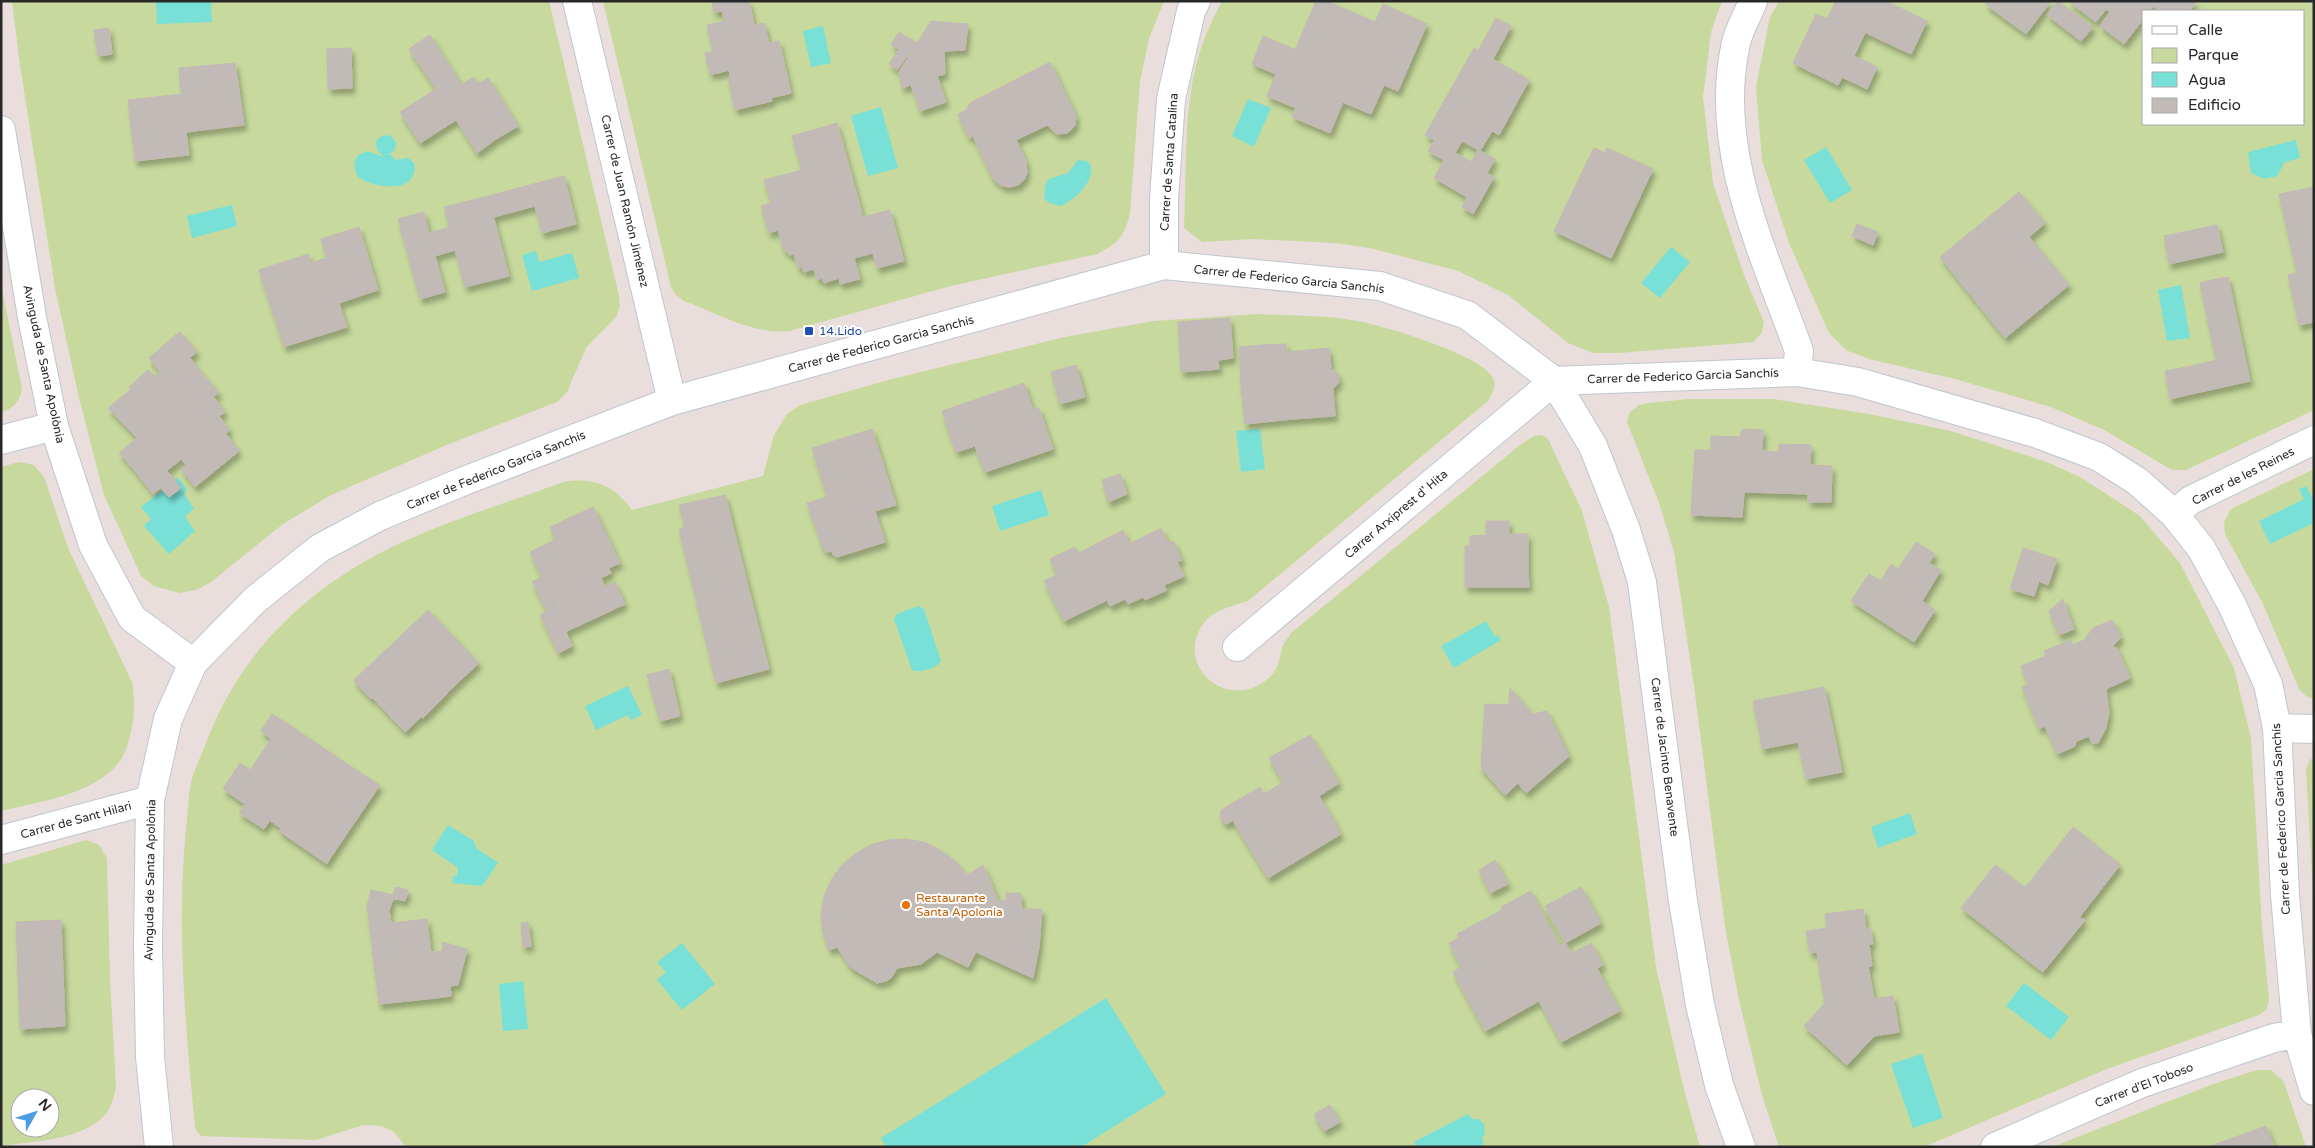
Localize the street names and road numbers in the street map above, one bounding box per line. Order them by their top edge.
street label: Carrer de Santa Catalina [1157,93,1181,231]
street label: Carrer de Juan Ramón Jiménez [598,113,652,289]
street label: Carrer de Federico Garcia Sanchís [1193,262,1385,296]
street label: Avinguda de Santa Apolònia [20,283,68,445]
street label: Carrer de Federico Garcia Sanchís [787,312,976,376]
street label: Carrer de Federico Garcia Sanchís [1587,366,1779,386]
street label: Carrer de Federico Garcia Sanchís [404,427,588,512]
street label: Carrer de les Reines [2190,444,2297,508]
street label: Carrer Arxiprest d' Hita [1342,467,1450,561]
street label: Carrer de Jacinto Benavente [1648,677,1682,838]
street label: Carrer de Federico Garcia Sanchís [2269,723,2293,915]
street label: Carrer de Sant Hilari [19,798,133,842]
street label: Avinguda de Santa Apolònia [142,799,158,961]
street label: Carrer d'El Toboso [2093,1060,2195,1110]

